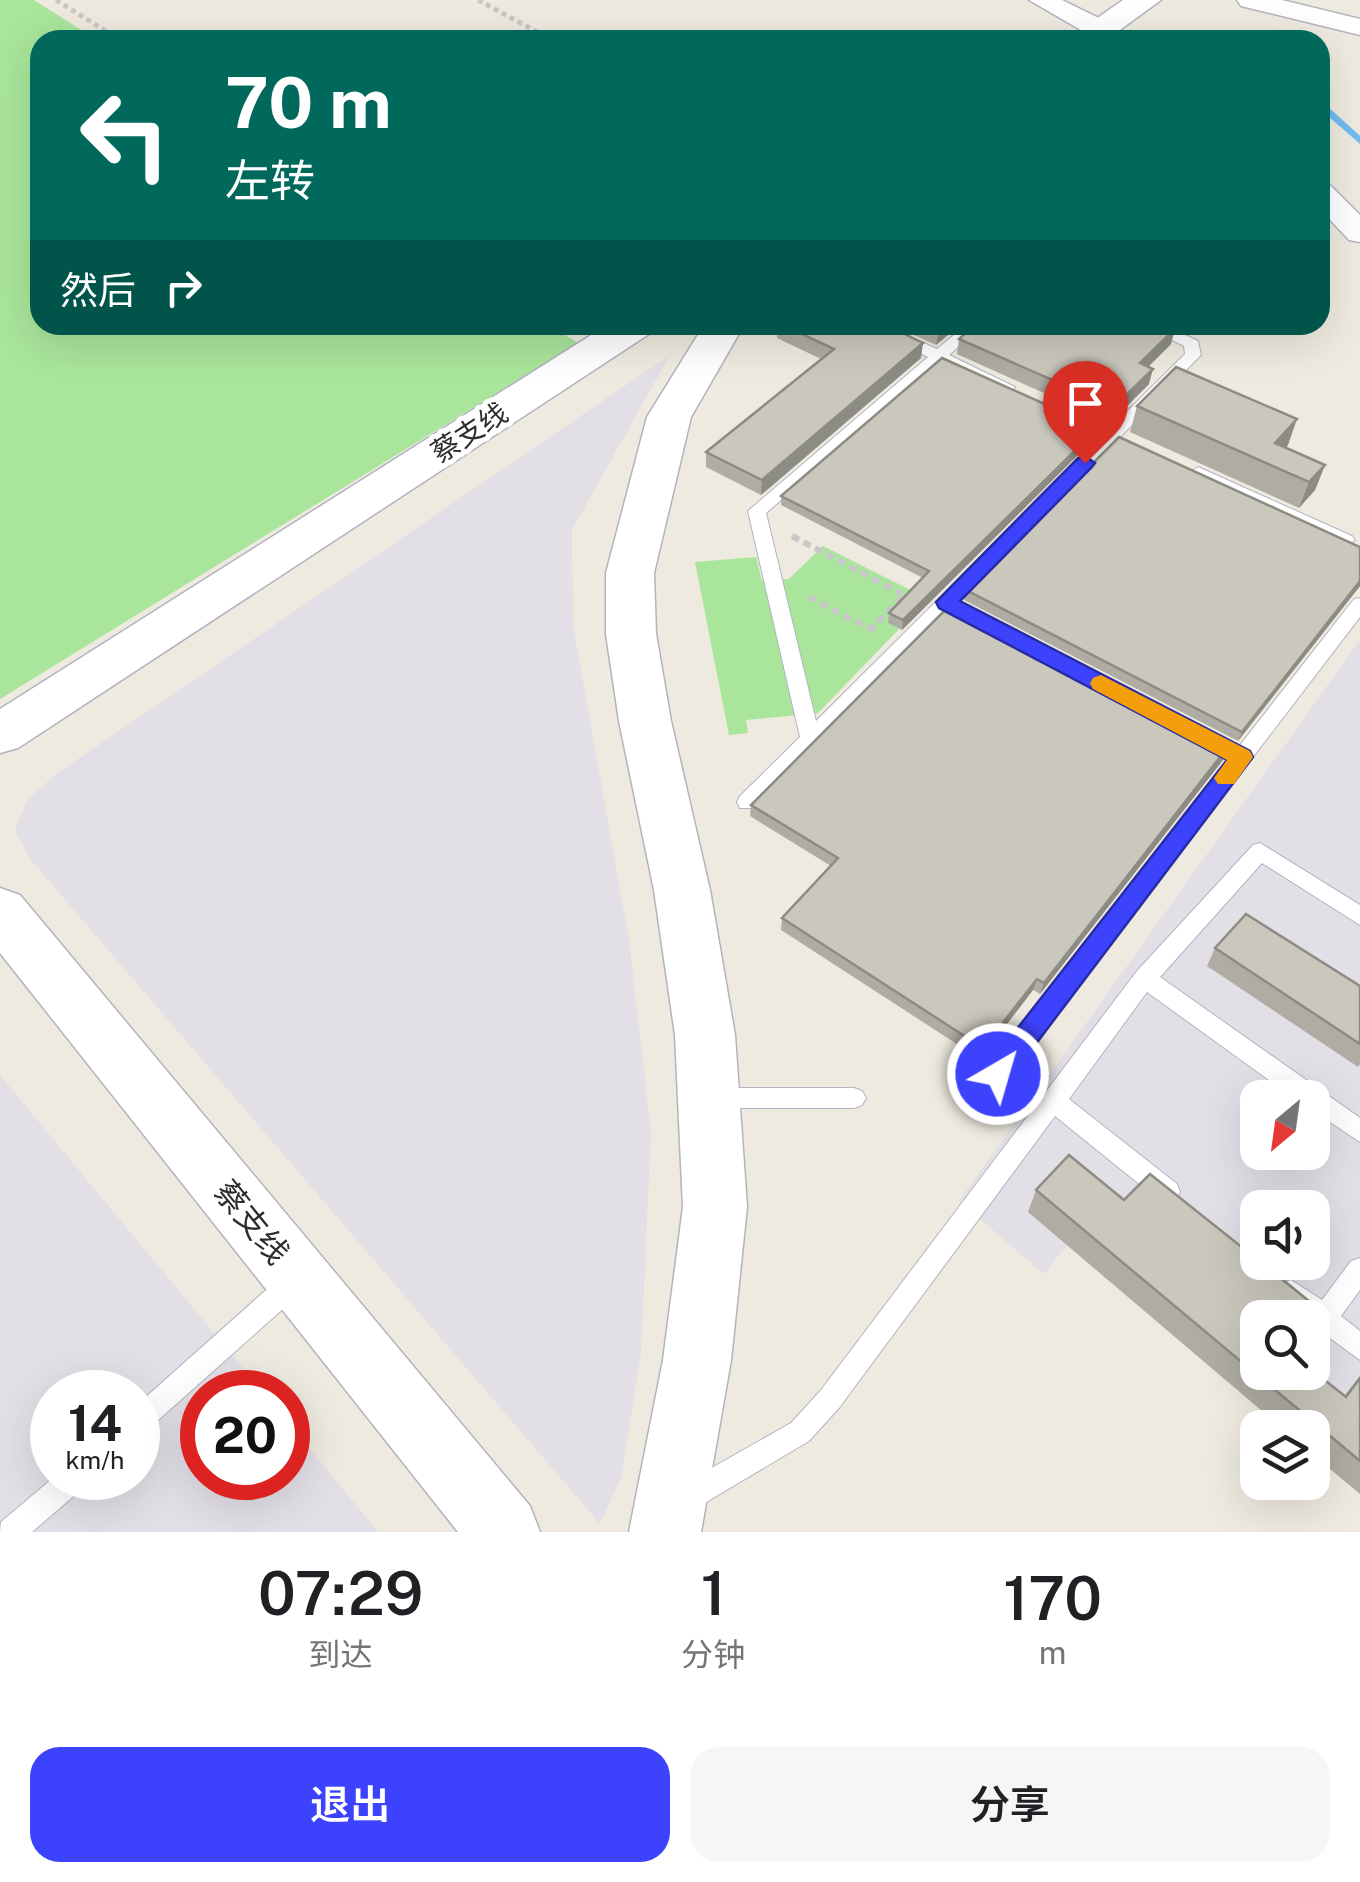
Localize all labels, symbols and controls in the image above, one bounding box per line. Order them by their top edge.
text: 70 m [225,61,392,144]
icon: left [60,70,190,200]
text: 左转 [225,154,315,207]
icon: right [156,260,211,315]
text: 然后 [60,268,136,313]
pin [1043,361,1128,464]
icon: arrive [1058,376,1113,431]
street label: 蔡支线 [425,395,513,469]
position arrow [946,1022,1050,1126]
north arrow [1240,1080,1330,1170]
map controls [1240,1080,1330,1500]
street label: 蔡支线 [207,1173,297,1271]
button: sound [1240,1190,1330,1280]
button: search [1240,1300,1330,1390]
speed limit sign: 20 [180,1370,310,1500]
text: 14 [68,1393,122,1452]
button: layers [1240,1410,1330,1500]
text: km/h [66,1445,124,1475]
text: 07:29 [258,1558,423,1629]
text: 1 [701,1558,726,1629]
text: 170 [1003,1563,1102,1634]
text: m [1039,1634,1066,1671]
text: 到达 [309,1636,373,1673]
text: 分钟 [681,1636,745,1673]
button: 退出 [30,1747,670,1862]
button: 分享 [690,1747,1330,1862]

